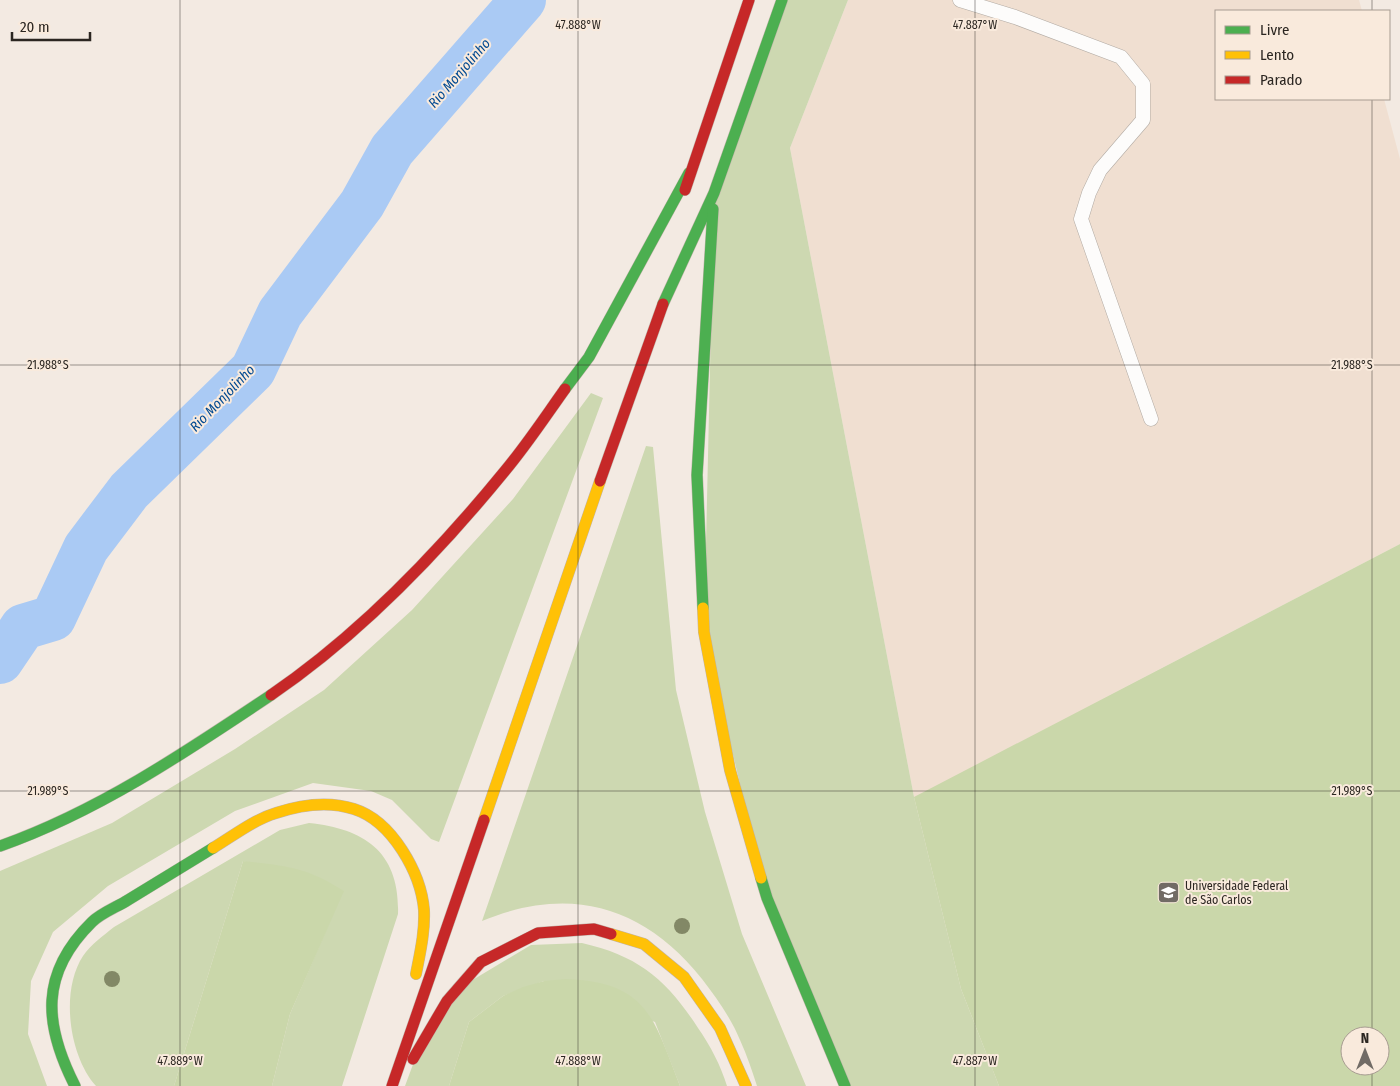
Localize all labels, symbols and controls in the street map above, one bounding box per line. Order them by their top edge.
scale bar [12,10,90,42]
legend [1215,10,1390,100]
text: 20 m [20,18,50,36]
text: 47.888°W [555,18,601,32]
text: 47.887°W [953,18,997,32]
text: Livre [1260,21,1289,39]
water label: Rio Monjolinho [425,35,494,111]
text: Lento [1260,46,1294,64]
text: Parado [1260,71,1303,89]
text: 21.988°S [27,358,69,372]
text: 21.988°S [1331,358,1373,372]
water label: Rio Monjolinho [186,361,258,435]
text: 21.989°S [27,784,69,798]
text: 21.989°S [1331,784,1373,798]
place label: Universidade Federal de São Carlos [1185,879,1288,907]
school or university icon: Universidade Federal de São Carlos [1157,881,1181,905]
north arrow [1340,1026,1390,1076]
text: N [1361,1030,1369,1047]
text: 47.889°W [157,1054,203,1068]
text: 47.888°W [555,1054,601,1068]
text: 47.887°W [953,1054,997,1068]

